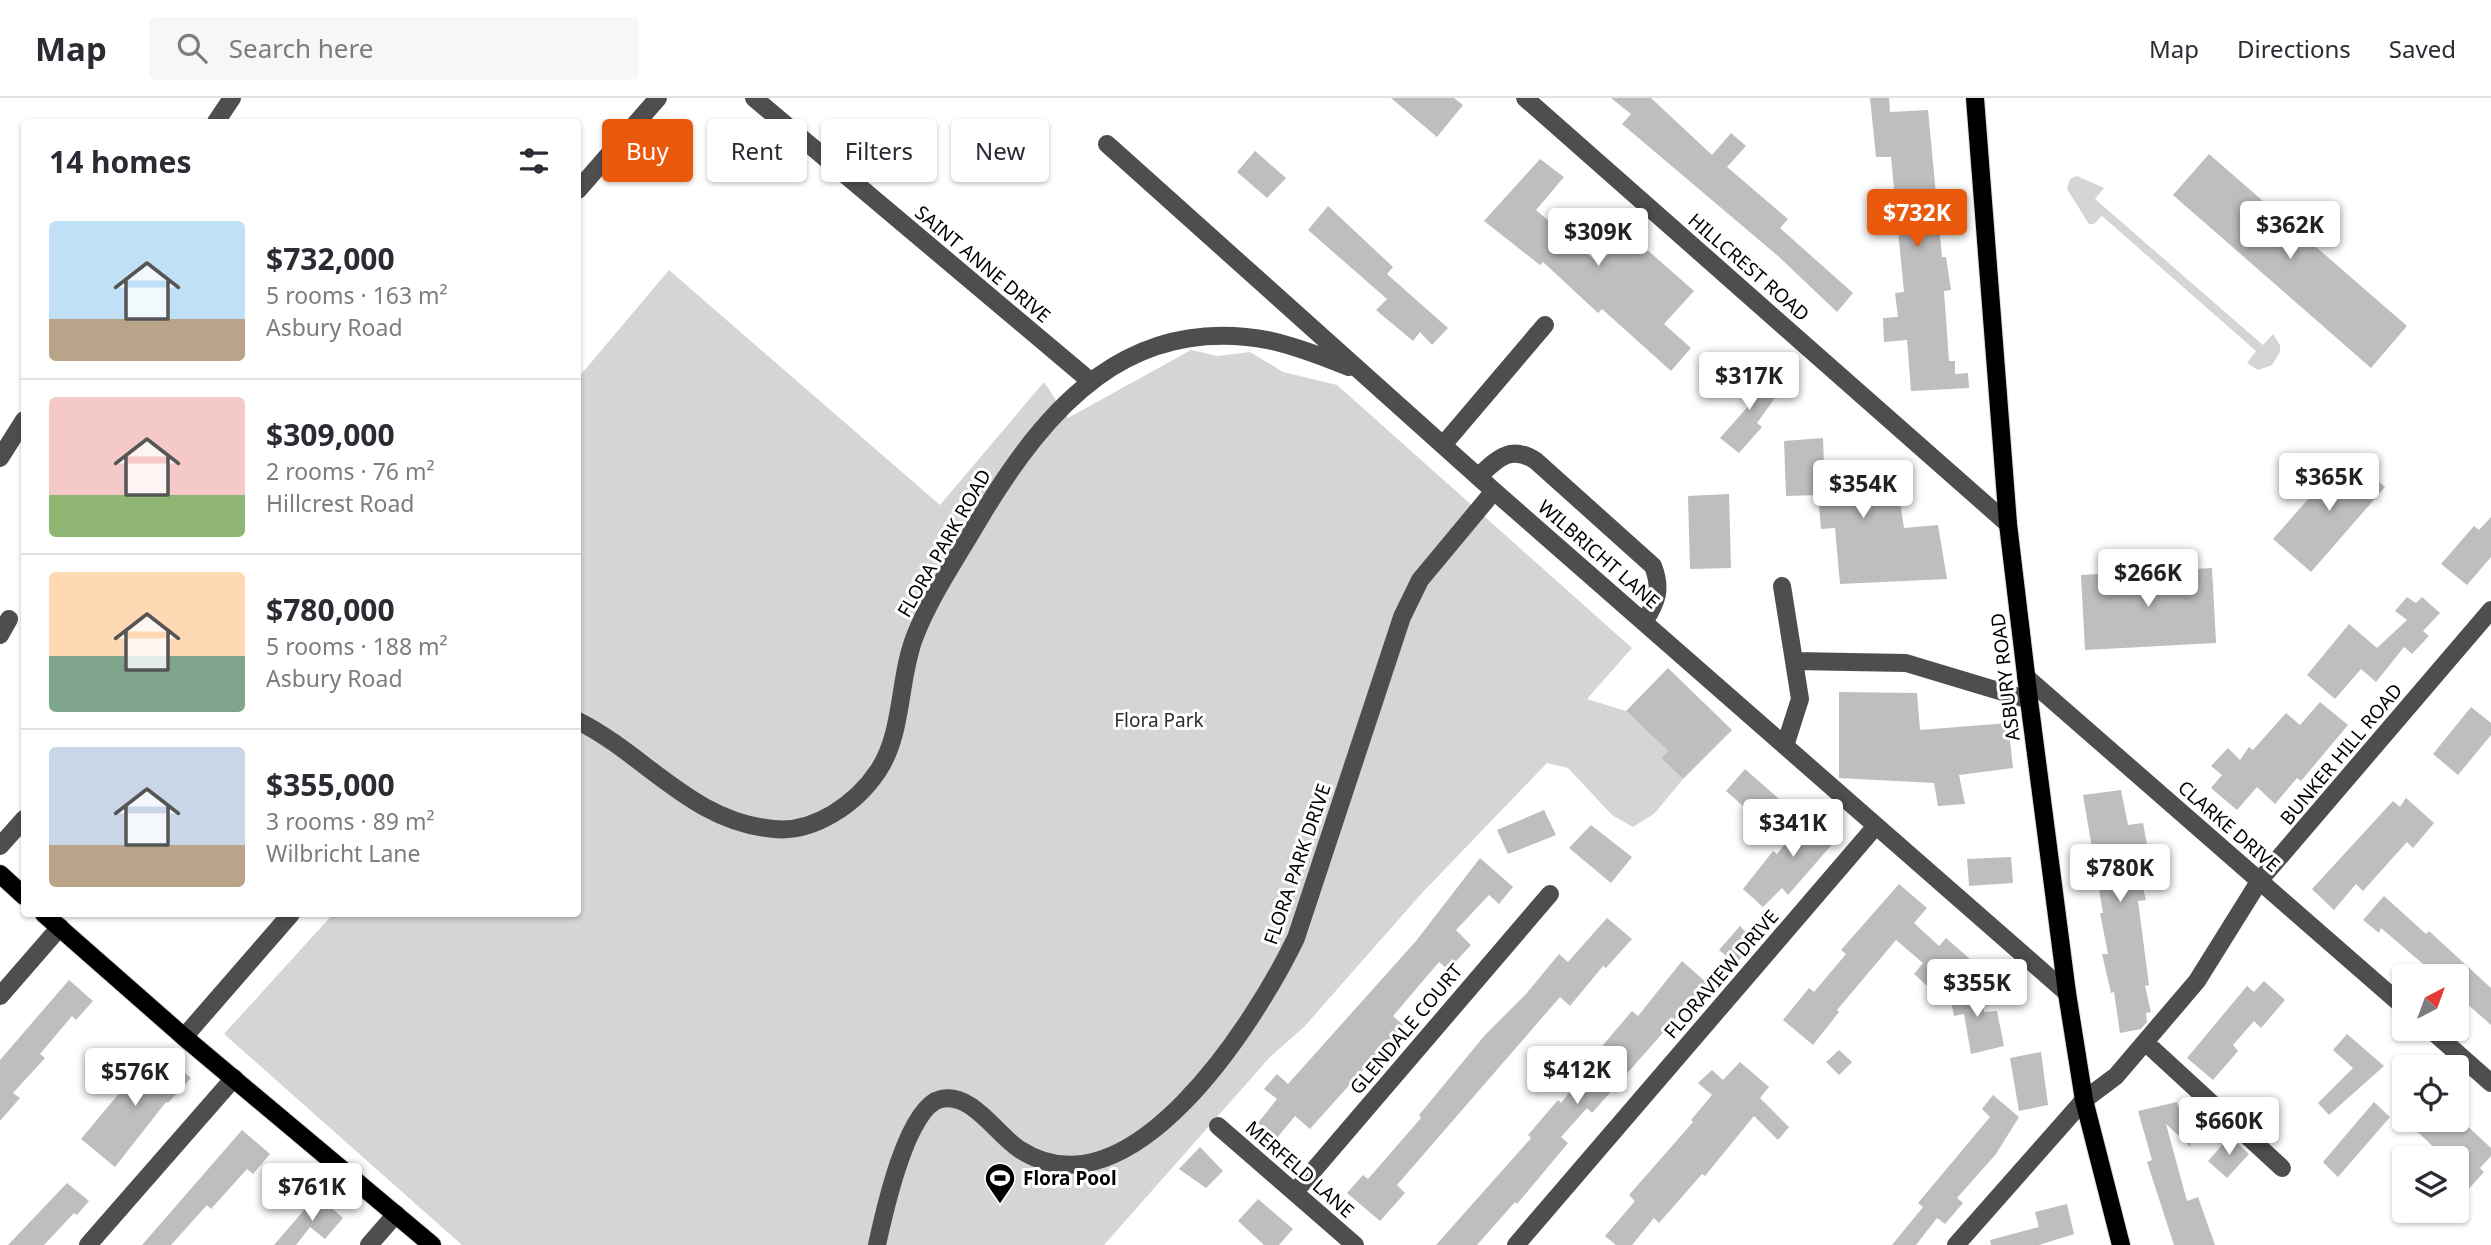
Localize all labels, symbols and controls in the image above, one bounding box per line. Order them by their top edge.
search box [149,17,639,80]
text: Map [35,26,107,71]
icon: search [173,29,211,67]
text: Search here [229,30,373,66]
text: Map [2149,32,2199,65]
text: Directions [2237,32,2351,65]
text: Saved [2389,32,2456,65]
chip: Buy [602,119,693,182]
chip: Rent [707,119,807,182]
chip: Filters [821,119,937,182]
chip: New [951,119,1049,182]
text: 14 homes [49,141,192,182]
icon: filters [515,142,553,180]
pin: $732K [1868,190,1966,249]
text: $732K [1883,196,1951,228]
street label: SAINT ANNE DRIVE [910,200,1056,328]
pin: $362K [2241,202,2339,261]
street label: HILLCREST ROAD [1683,207,1815,327]
pin: $309K [1549,208,1647,268]
text: $362K [2256,208,2324,240]
text: $309K [1564,215,1632,247]
text: $732,000 [266,238,395,279]
icon: home [105,249,189,333]
text: 5 rooms · 163 m² [266,279,448,311]
text: Asbury Road [266,311,403,343]
pin: $317K [1700,352,1798,412]
text: $317K [1715,359,1783,391]
text: $309,000 [266,414,395,455]
icon: home [105,425,189,509]
pin: $365K [2280,454,2378,513]
text: 2 rooms · 76 m² [266,455,435,487]
pin: $354K [1814,460,1912,520]
text: $365K [2295,460,2363,492]
street label: FLORA PARK ROAD [891,464,997,622]
text: $354K [1829,467,1897,499]
text: Hillcrest Road [266,487,414,519]
street label: WILBRICHT LANE [1533,494,1665,614]
pin: $266K [2099,550,2197,609]
text: $266K [2114,556,2182,588]
text: $780,000 [266,589,395,630]
icon: home [105,600,189,684]
street label: ASBURY ROAD [1984,612,2026,742]
text: 5 rooms · 188 m² [266,630,448,662]
text: Asbury Road [266,662,403,694]
street label: BUNKER HILL ROAD [2274,678,2408,830]
park label: Flora Park [1114,707,1204,733]
text: $355,000 [266,764,395,805]
street label: CLARKE DRIVE [2172,774,2286,878]
icon: home [105,775,189,859]
street label: FLORA PARK DRIVE [1257,780,1337,948]
pin: $341K [1744,800,1842,859]
text: 3 rooms · 89 m² [266,805,435,837]
text: $341K [1759,806,1827,838]
text: Wilbricht Lane [266,837,421,869]
pin: $780K [2071,844,2169,904]
text: $780K [2086,851,2154,883]
street label: FLORAVIEW DRIVE [1658,904,1784,1044]
street label: GLENDALE COURT [1344,958,1469,1100]
pin: $355K [1928,960,2026,1019]
north arrow [2392,964,2469,1041]
map controls [2392,964,2469,1223]
text: $355K [1943,966,2011,998]
pin: $412K [1528,1046,1626,1106]
pin: $576K [86,1048,184,1108]
text: $412K [1543,1053,1611,1085]
text: $576K [101,1055,169,1087]
button: locate [2392,1055,2469,1132]
pin: $660K [2180,1098,2278,1157]
text: $660K [2195,1104,2263,1136]
street label: MERFELD LANE [1240,1115,1360,1223]
button: layers [2392,1146,2469,1223]
sports icon: Flora Pool [983,1161,1017,1205]
pin: $761K [263,1164,361,1223]
place label: Flora Pool [1023,1165,1117,1191]
text: $761K [278,1170,346,1202]

